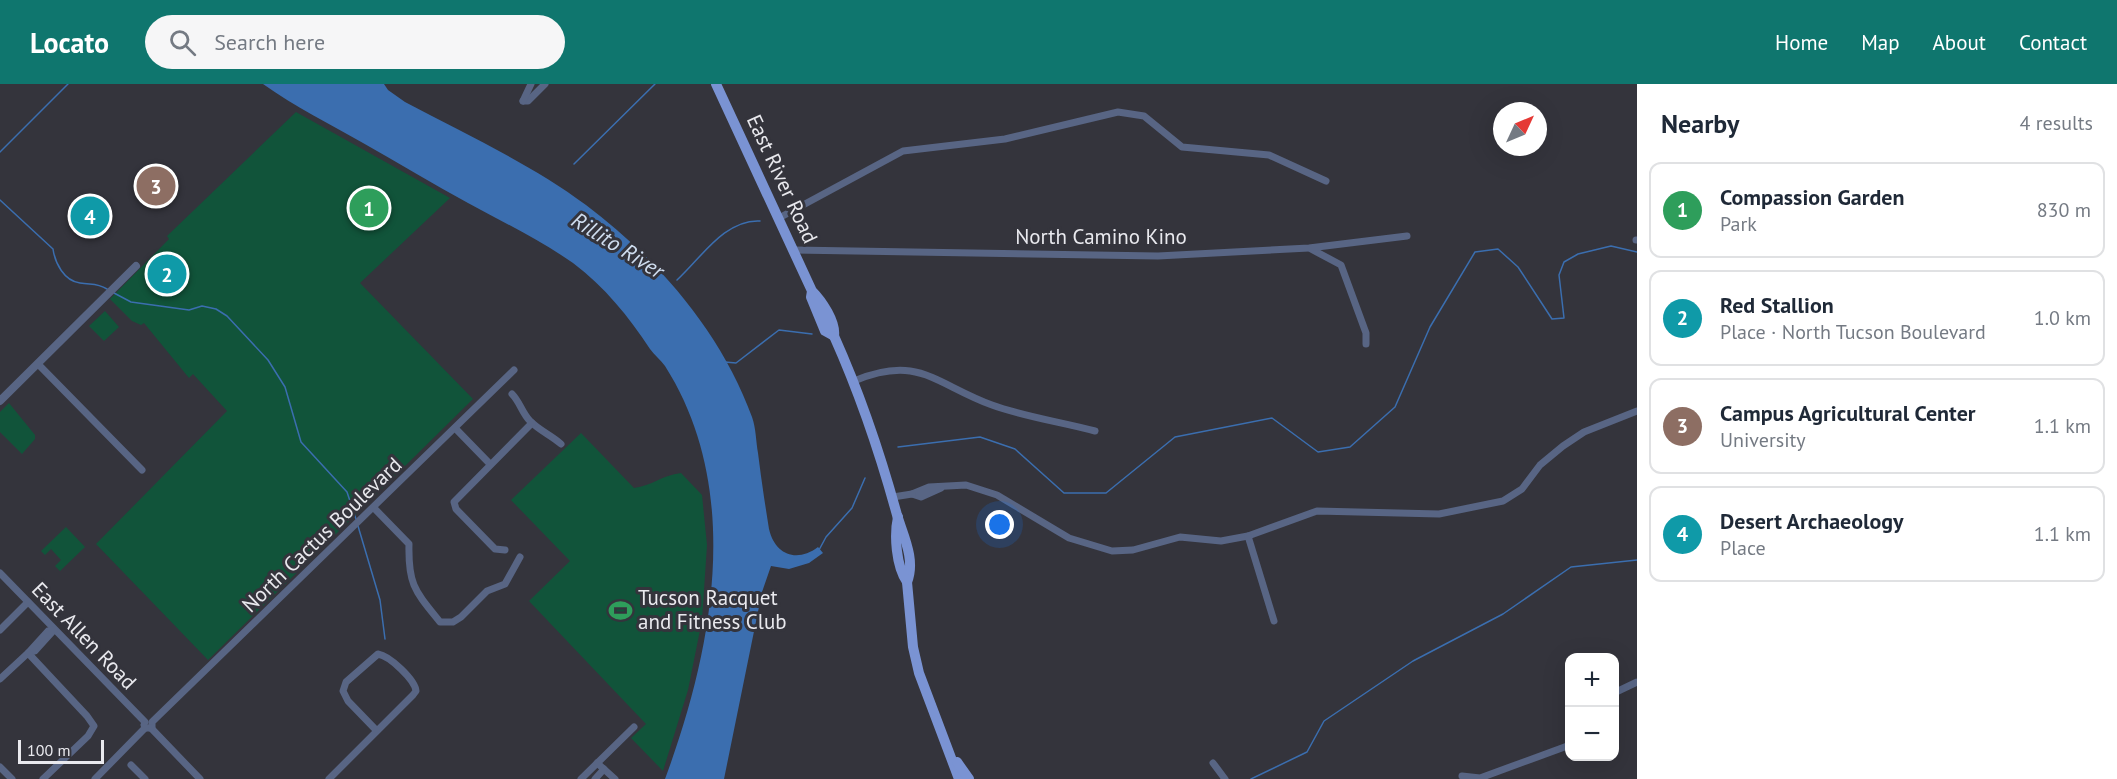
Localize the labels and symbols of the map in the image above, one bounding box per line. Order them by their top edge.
north arrow [1493,102,1547,156]
street label: East River Road [741,110,824,248]
pin: 3 [136,164,176,208]
pin: 1 [350,186,388,230]
pin: 4 [70,194,110,238]
water label: Rillito River [567,206,671,285]
street label: North Camino Kino [1015,223,1187,250]
pin: 2 [148,252,186,297]
street label: North Cactus Boulevard [236,451,407,618]
your location [985,510,1014,539]
street label: East Allen Road [26,576,142,695]
place label: Tucson Racquet and Fitness Club [638,584,787,635]
sports icon: Tucson Racquet and Fitness Club [607,597,633,623]
scale bar [18,737,104,764]

